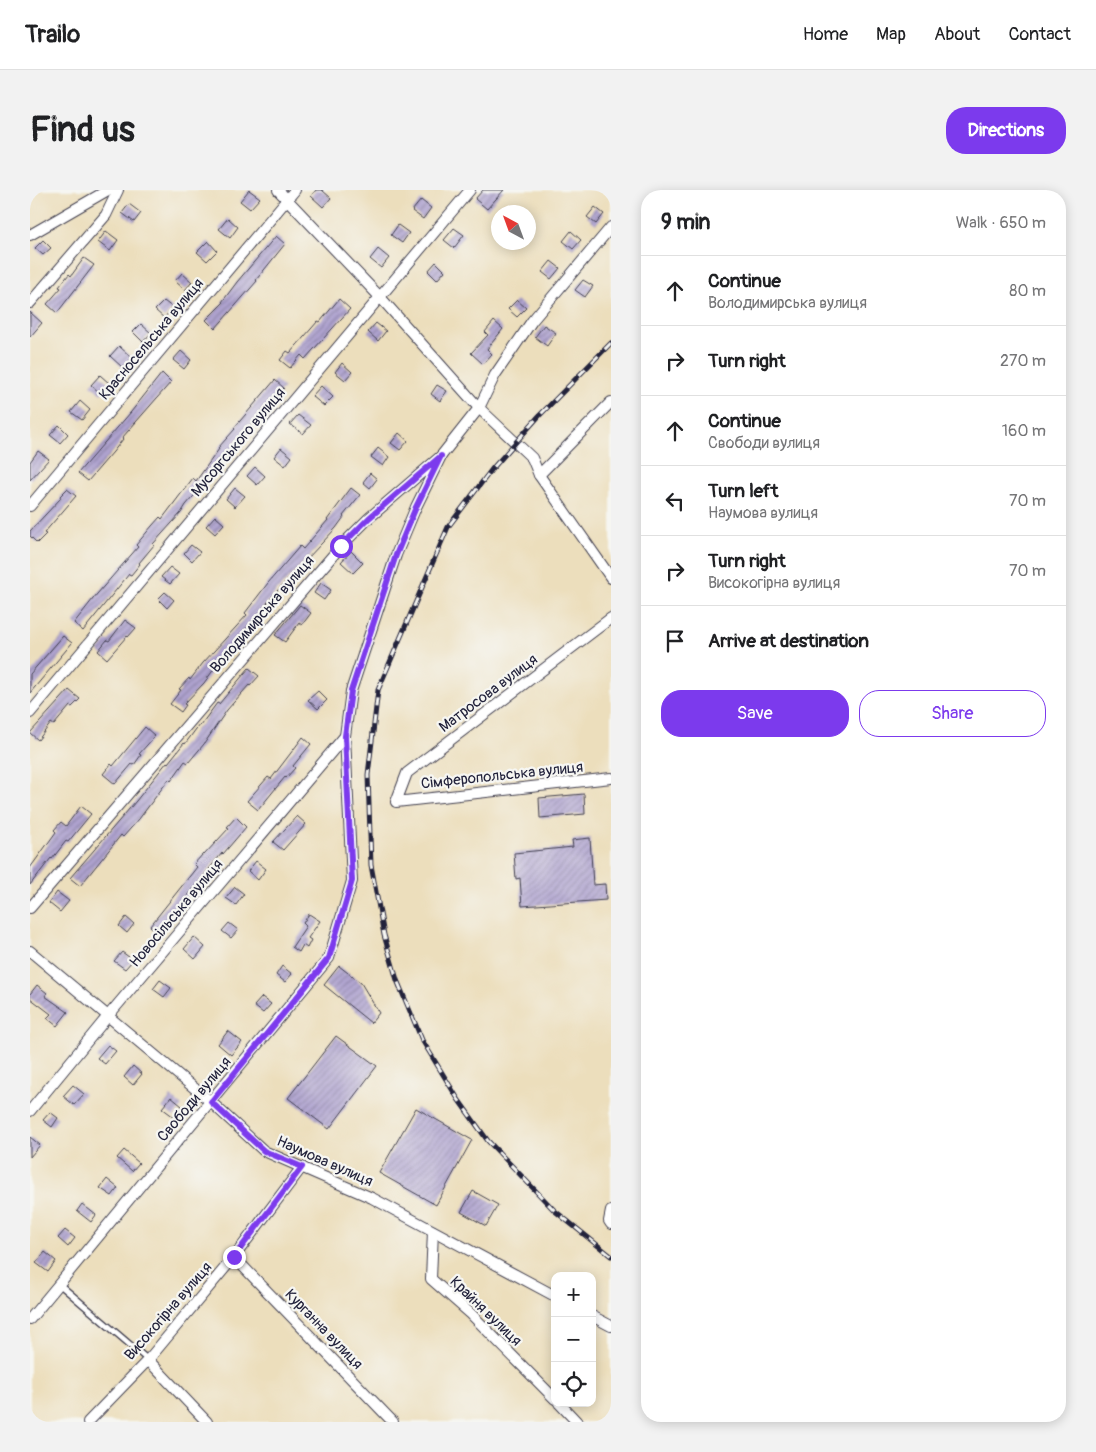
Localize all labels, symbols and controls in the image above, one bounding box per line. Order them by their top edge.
text: Trailo [25,20,80,49]
text: Home [803,23,848,46]
text: Map [876,23,906,46]
text: About [934,23,980,46]
text: Contact [1008,23,1071,46]
button: Directions [946,107,1066,154]
text: Find us [30,108,135,152]
north arrow [491,205,536,250]
text: 9 min [661,209,710,236]
text: Walk · 650 m [956,213,1046,233]
text: Continue [708,269,781,293]
street label: Красносельська вулиця [95,275,208,404]
icon: ahead [661,277,689,305]
text: 80 m [1009,281,1046,301]
text: Володимирська вулиця [708,293,867,313]
icon: right [661,347,689,375]
text: Turn right [708,349,786,373]
text: 270 m [1000,351,1046,371]
street label: Мусоргського вулиця [187,384,290,501]
text: Continue [708,409,781,433]
icon: ahead [661,417,689,445]
text: 160 m [1002,421,1046,441]
text: Свободи вулиця [708,433,820,453]
text: Turn left [708,479,778,503]
icon: left [661,487,689,515]
text: 70 m [1009,491,1046,511]
text: Наумова вулиця [708,503,818,523]
route start [330,535,353,558]
text: Turn right [708,549,786,573]
street label: Володимирська вулиця [206,552,318,677]
icon: right [661,557,689,585]
text: 70 m [1009,561,1046,581]
text: Високогірна вулиця [708,573,840,593]
icon: arrive [661,627,689,655]
text: Arrive at destination [708,629,869,653]
street label: Матросова вулиця [435,650,541,737]
button: Save [661,690,849,737]
button: Share [859,690,1046,737]
street label: Сімферопольська вулиця [420,758,584,793]
street label: Новосільська вулиця [126,855,227,971]
street label: Свободи вулиця [153,1053,235,1146]
street label: Наумова вулиця [274,1132,376,1191]
route end [223,1246,246,1269]
street label: Високогірна вулиця [121,1258,216,1364]
street label: Крайня вулиця [446,1272,526,1350]
map controls [551,1272,596,1407]
button: + [551,1272,596,1317]
street label: Курганна вулиця [281,1285,367,1373]
button: − [551,1317,596,1362]
button: locate [551,1362,596,1407]

